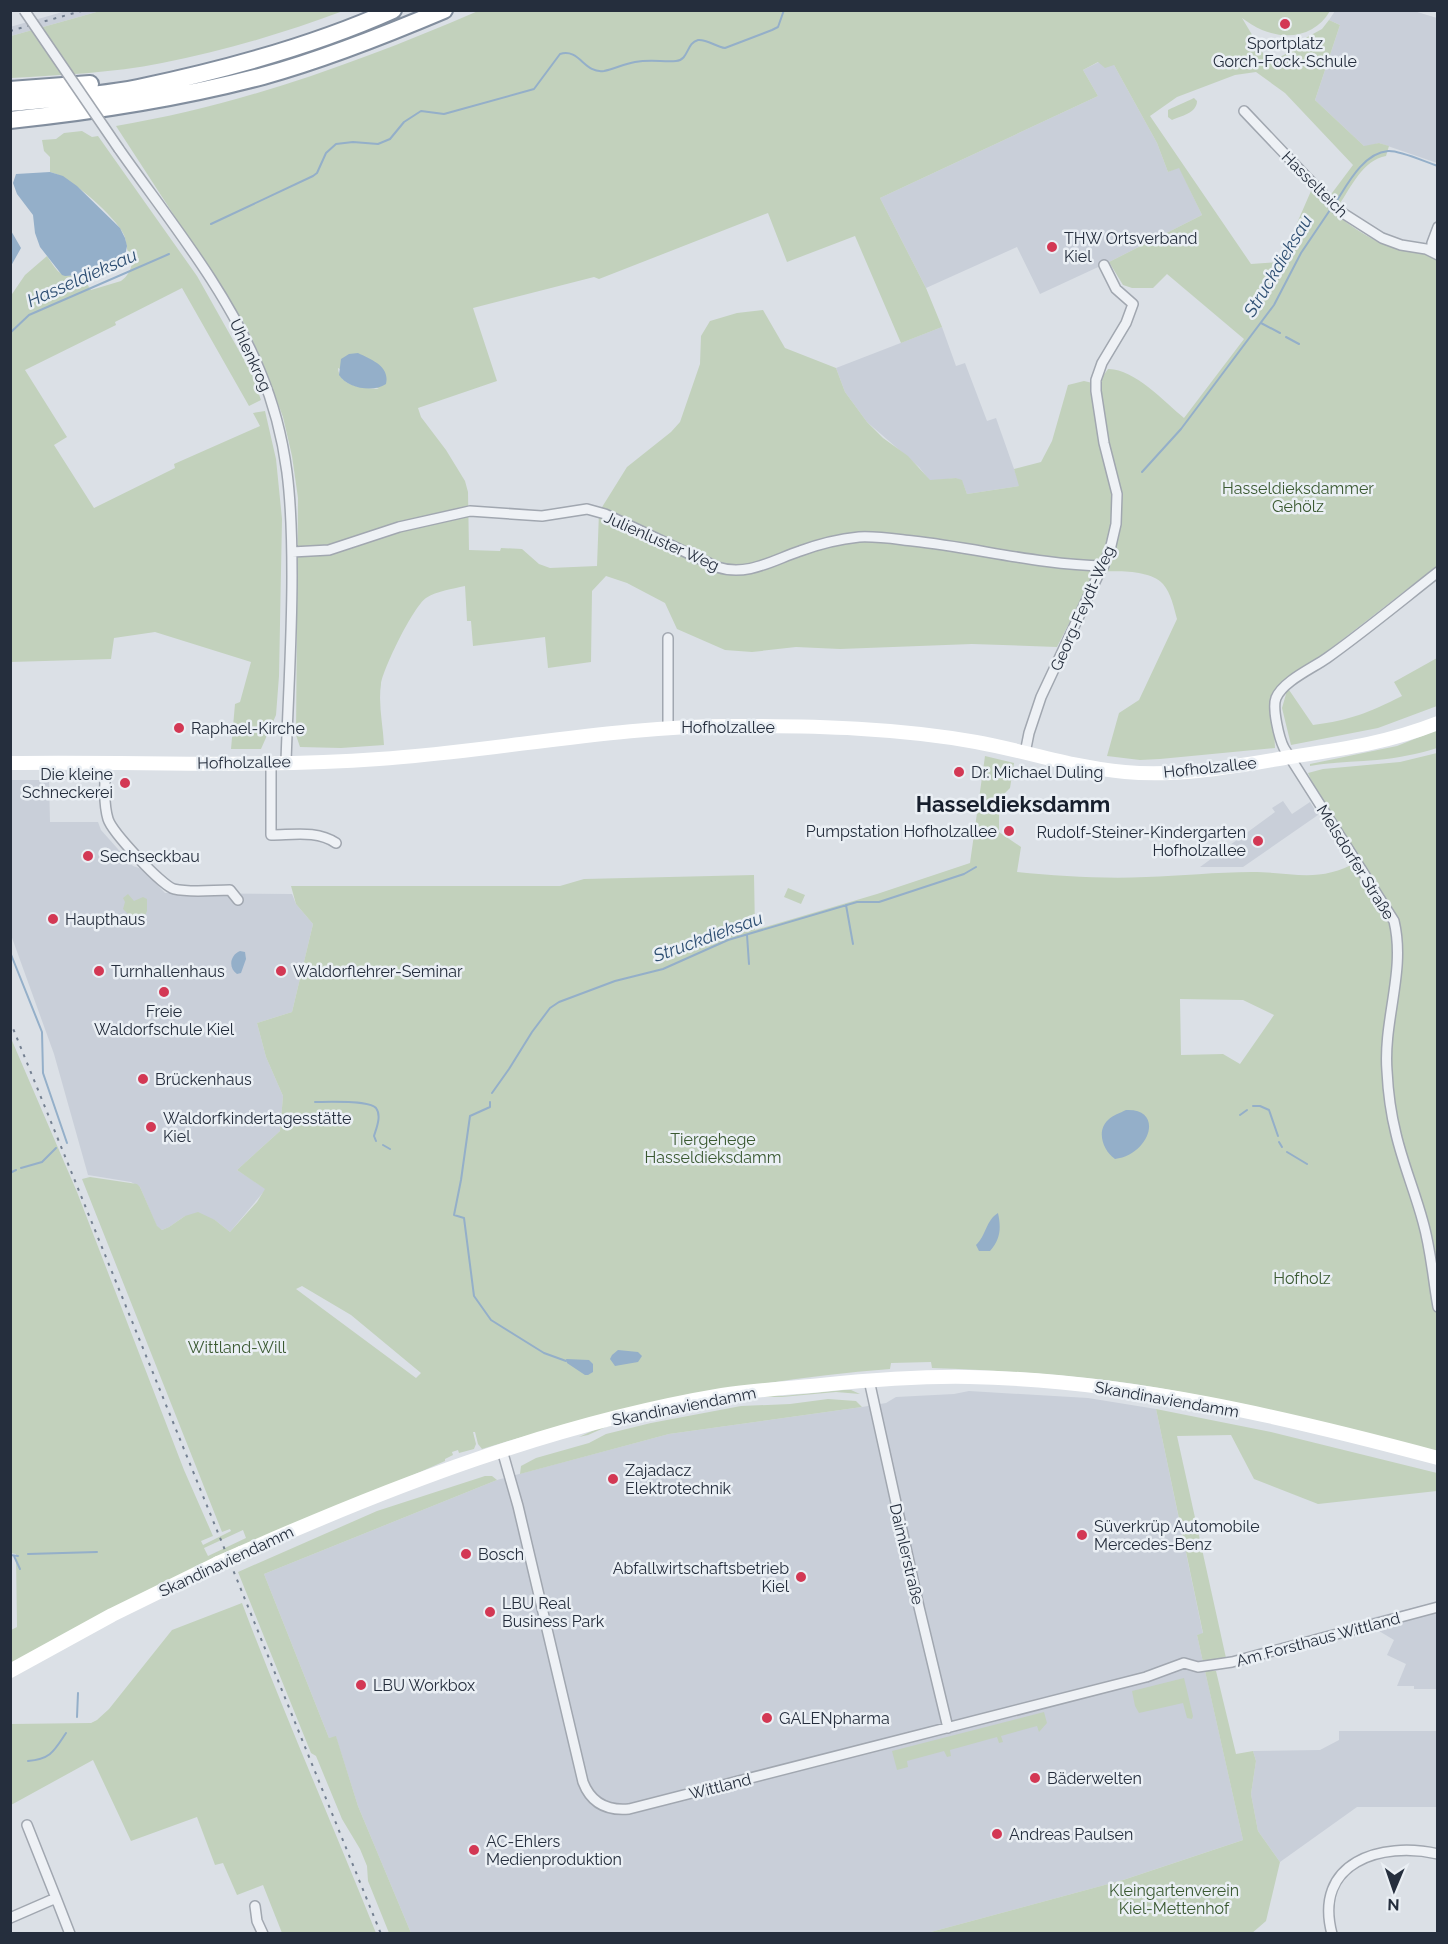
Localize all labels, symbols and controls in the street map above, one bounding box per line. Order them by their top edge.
marker: Sportplatz Gorch-Fock-Schule [1278,17,1292,31]
place label: Sportplatz Gorch-Fock-Schule [1213,34,1357,71]
street label: Hasselteich [1278,147,1352,221]
water label: Struckdieksau [1238,211,1316,321]
place label: THW Ortsverband Kiel [1064,229,1197,266]
marker: THW Ortsverband Kiel [1045,240,1059,254]
water label: Hasseldieksau [24,244,140,311]
street label: Uhlenkrog [226,316,276,394]
park label: Hasseldieksdammer Gehölz [1222,479,1374,516]
street label: Julienluster Weg [601,508,722,575]
street label: Georg-Feydt-Weg [1046,543,1119,674]
street label: Hofholzallee [681,718,775,737]
place label: Raphael-Kirche [191,719,305,738]
marker: Raphael-Kirche [172,721,186,735]
street label: Hofholzallee [197,752,291,773]
street label: Hofholzallee [1163,753,1258,782]
place label: Dr. Michael Duling [971,763,1103,782]
place label: Die kleine Schneckerei [22,765,113,802]
marker: Dr. Michael Duling [952,765,966,779]
marker: Die kleine Schneckerei [118,776,132,790]
district label: Hasseldieksdamm [916,791,1110,817]
street label: Melsdorfer Straße [1313,801,1399,923]
place label: Pumpstation Hofholzallee [806,822,997,841]
place label: Rudolf-Steiner-Kindergarten Hofholzallee [1037,823,1246,860]
marker: Pumpstation Hofholzallee [1002,824,1016,838]
marker: Rudolf-Steiner-Kindergarten Hofholzallee [1251,834,1265,848]
place label: Sechseckbau [100,847,200,866]
marker: Sechseckbau [81,849,95,863]
water label: Struckdieksau [649,907,765,966]
place label: Haupthaus [65,910,146,929]
marker: Haupthaus [46,912,60,926]
place label: Turnhallenhaus [111,962,225,981]
place label: Waldorflehrer-Seminar [293,962,463,981]
marker: Turnhallenhaus [92,964,106,978]
marker: Waldorflehrer-Seminar [274,964,288,978]
marker: Freie Waldorfschule Kiel [157,985,171,999]
place label: Freie Waldorfschule Kiel [94,1002,235,1039]
place label: Brückenhaus [155,1070,252,1089]
marker: Brückenhaus [136,1072,150,1086]
place label: Waldorfkindertagesstätte Kiel [163,1109,351,1146]
marker: Waldorfkindertagesstätte Kiel [144,1120,158,1134]
park label: Tiergehege Hasseldieksdamm [645,1130,781,1167]
park label: Hofholz [1273,1269,1331,1288]
park label: Wittland-Will [188,1338,287,1357]
street label: Skandinaviendamm [1093,1377,1241,1422]
street label: Skandinaviendamm [610,1383,758,1430]
place label: Zajadacz Elektrotechnik [625,1461,732,1498]
marker: Zajadacz Elektrotechnik [606,1472,620,1486]
street label: Daimlerstraße [886,1502,927,1607]
place label: Süverkrüp Automobile Mercedes-Benz [1094,1517,1260,1554]
street label: Skandinaviendamm [156,1522,297,1601]
marker: Süverkrüp Automobile Mercedes-Benz [1075,1528,1089,1542]
place label: Bosch [478,1545,524,1564]
marker: Bosch [459,1547,473,1561]
place label: Abfallwirtschaftsbetrieb Kiel [613,1559,790,1596]
marker: Abfallwirtschaftsbetrieb Kiel [794,1570,808,1584]
place label: LBU Real Business Park [502,1594,605,1631]
marker: LBU Real Business Park [483,1605,497,1619]
street label: Am Forsthaus Wittland [1234,1608,1402,1671]
place label: LBU Workbox [373,1676,475,1695]
marker: LBU Workbox [354,1678,368,1692]
place label: GALENpharma [779,1709,890,1728]
marker: GALENpharma [760,1711,774,1725]
place label: Bäderwelten [1047,1769,1142,1788]
street label: Wittland [687,1770,753,1803]
marker: Bäderwelten [1028,1771,1042,1785]
place label: Andreas Paulsen [1009,1825,1133,1844]
marker: Andreas Paulsen [990,1827,1004,1841]
place label: AC-Ehlers Medienproduktion [486,1832,622,1869]
marker: AC-Ehlers Medienproduktion [467,1843,481,1857]
north arrow [1364,1860,1424,1920]
park label: Kleingartenverein Kiel-Mettenhof [1109,1881,1239,1918]
text: N [1387,1895,1400,1914]

